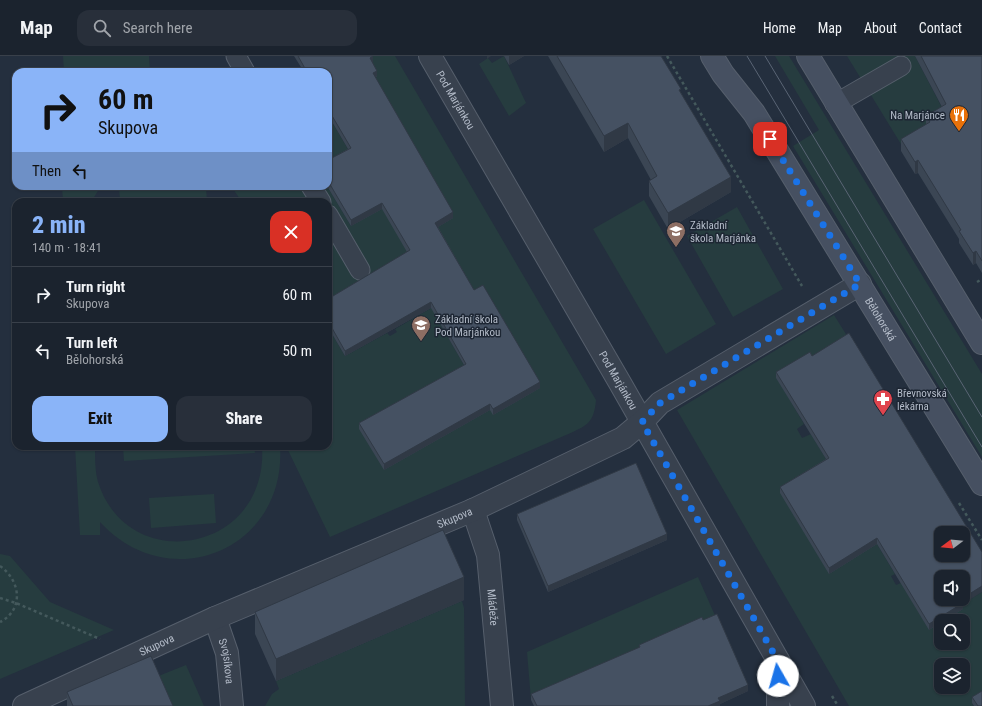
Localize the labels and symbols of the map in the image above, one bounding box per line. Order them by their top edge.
street label: Pod Marjánkou [434,69,478,132]
restaurant icon: Na Marjánce [948,104,970,132]
place label: Na Marjánce [890,109,945,122]
pin [753,122,787,156]
place label: Základní škola Marjánka [690,219,756,245]
school or university icon: Základní škola Marjánka [665,220,687,248]
street label: Bělohorská [862,295,899,343]
place label: Základní škola Pod Marjánkou [435,313,500,339]
school or university icon: Základní škola Pod Marjánkou [410,314,432,342]
street label: Pod Marjánkou [596,349,640,412]
place label: Břevnovská lékárna [897,387,947,413]
pharmacy icon: Břevnovská lékárna [872,388,894,416]
street label: Skupova [435,505,474,531]
north arrow [934,526,970,562]
street label: Mládeže [485,588,501,626]
street label: Skupova [137,631,176,659]
street label: Svojsíkova [216,637,236,685]
position arrow [757,655,799,697]

